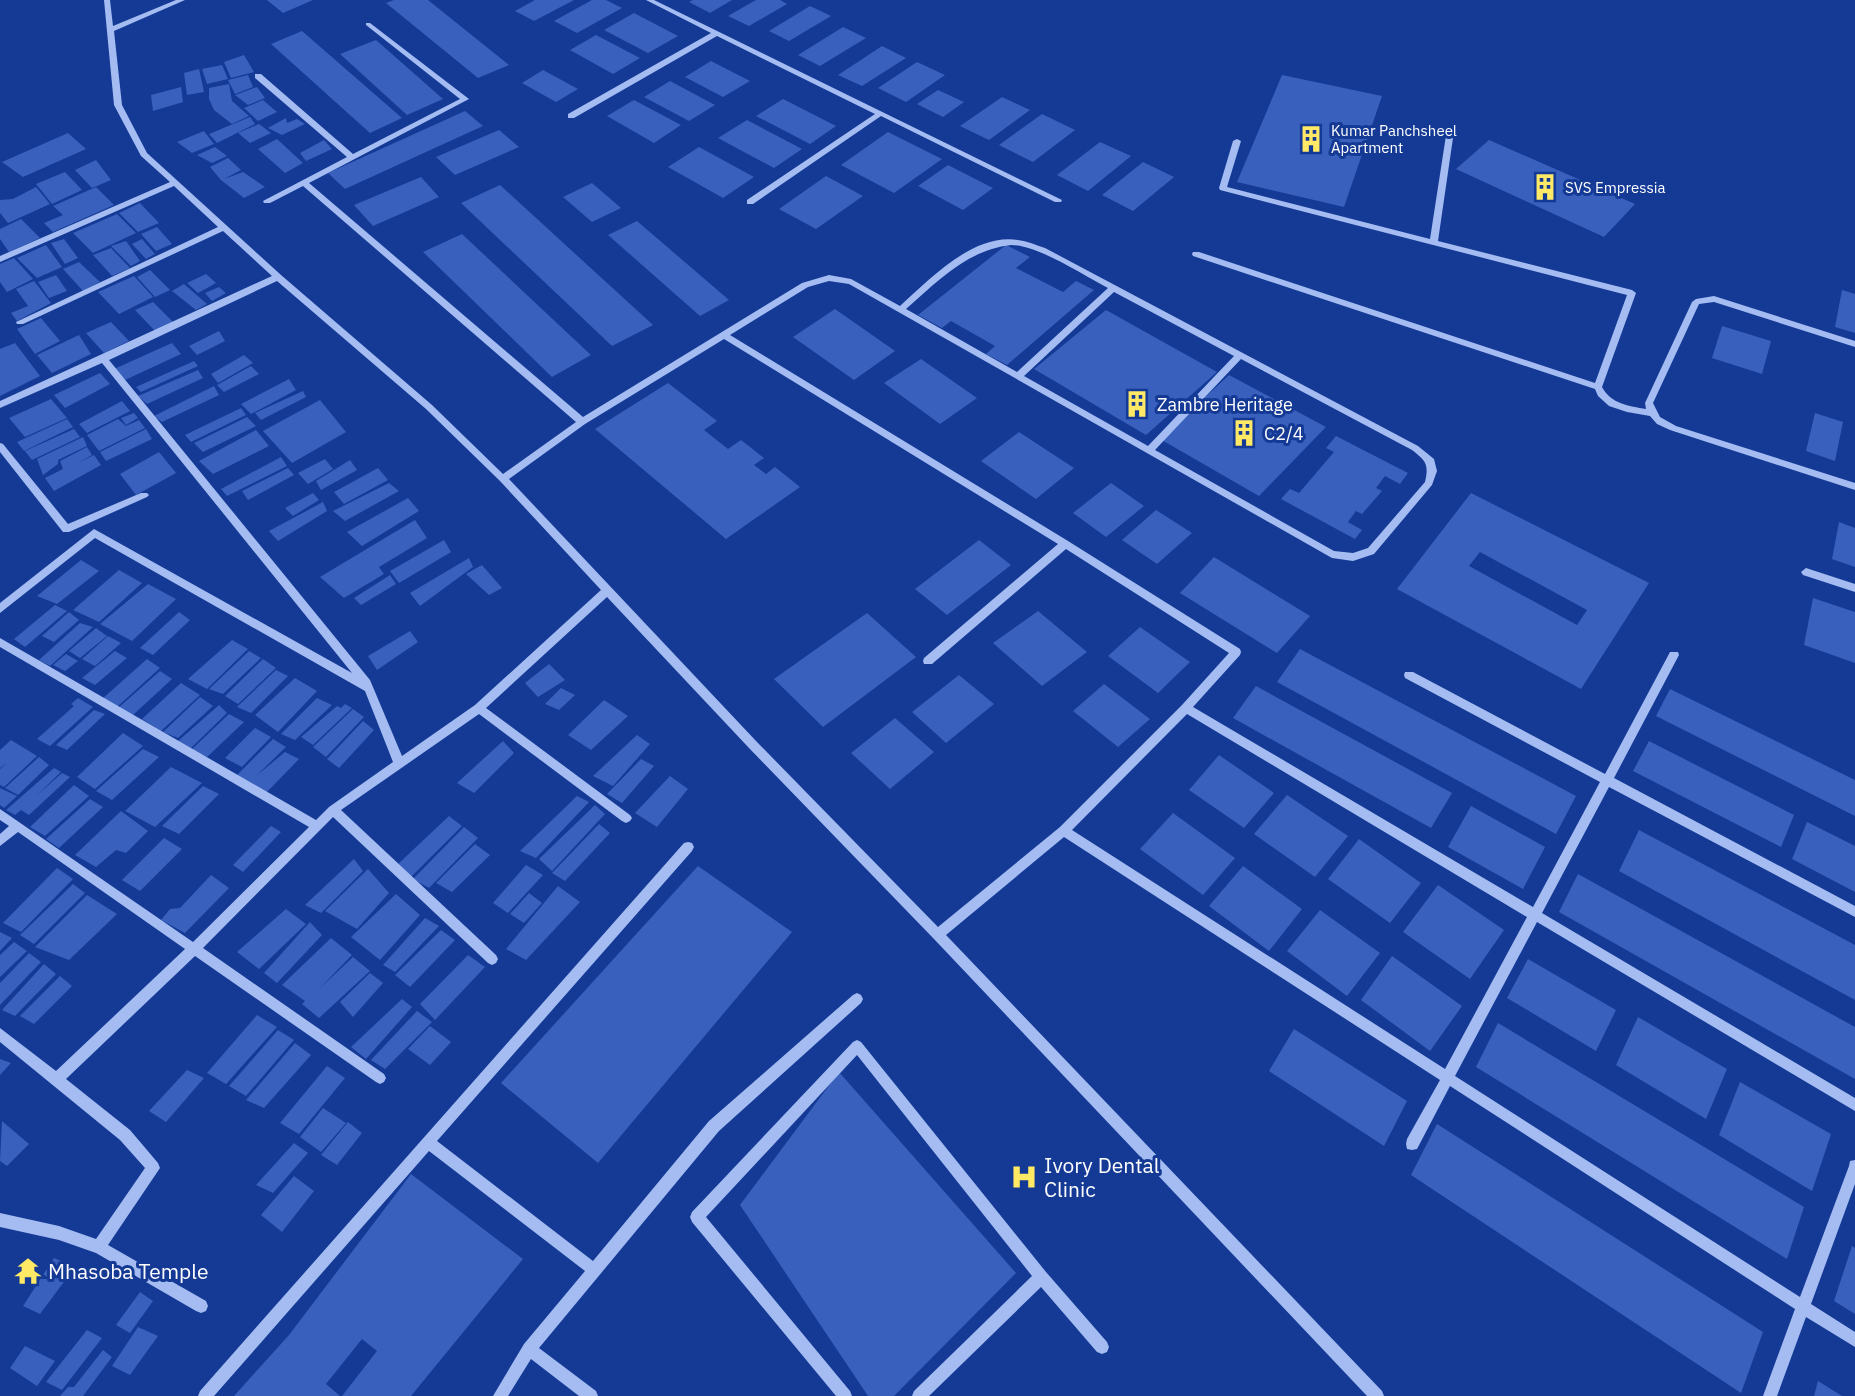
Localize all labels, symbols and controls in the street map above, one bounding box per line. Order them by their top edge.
place label: Kumar Panchsheel Apartment [1331,121,1457,157]
building icon: Kumar Panchsheel Apartment [1296,124,1326,154]
building icon: SVS Empressia [1530,172,1560,202]
place label: SVS Empressia [1565,178,1665,197]
building icon: Zambre Heritage [1122,389,1152,419]
place label: Zambre Heritage [1157,393,1293,416]
building icon: C2/4 [1229,418,1259,448]
place label: C2/4 [1264,422,1304,445]
place label: Ivory Dental Clinic [1044,1151,1160,1203]
hospital icon: Ivory Dental Clinic [1009,1162,1039,1192]
temple icon: Mhasoba Temple [13,1256,43,1286]
place label: Mhasoba Temple [48,1257,208,1285]

